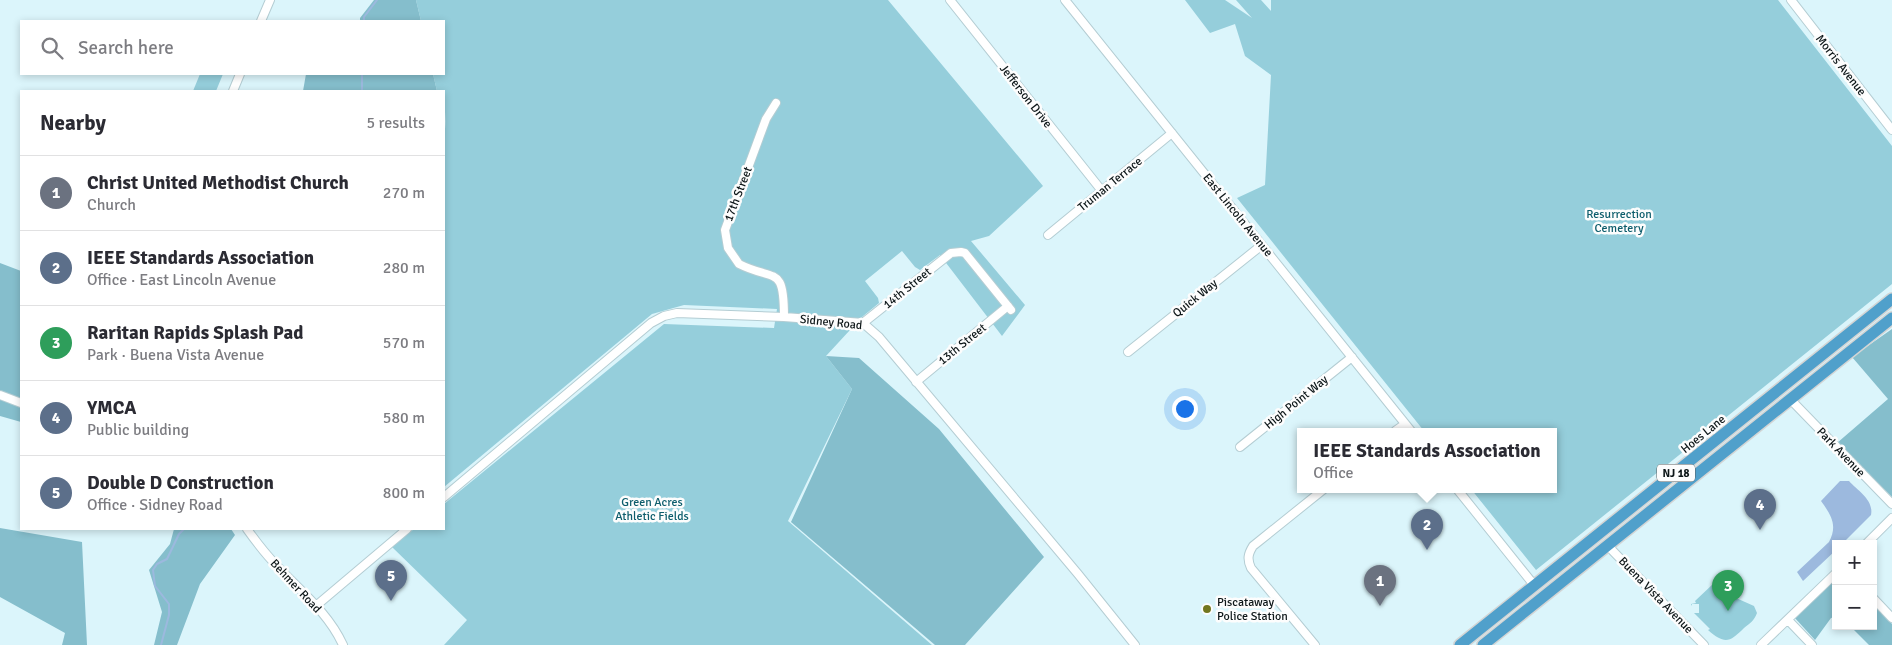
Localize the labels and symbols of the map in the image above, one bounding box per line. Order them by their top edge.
street label: Morris Avenue [1812,32,1869,99]
street label: Jefferson Drive [996,61,1055,131]
street label: Truman Terrace [1075,154,1146,215]
street label: 17th Street [721,165,756,224]
street label: East Lincoln Avenue [1199,171,1276,260]
park label: Resurrection Cemetery [1586,207,1652,236]
street label: 14th Street [880,264,934,312]
street label: Quick Way [1170,276,1221,321]
street label: Sidney Road [799,312,863,333]
street label: 13th Street [935,320,989,368]
street label: High Point Way [1261,372,1331,433]
your location [1172,396,1198,422]
street label: Hoes Lane [1678,412,1729,457]
street label: Park Avenue [1813,424,1868,480]
road number: NJ 18 [1657,464,1695,482]
pin: 4 [1744,489,1776,530]
park label: Green Acres Athletic Fields [615,495,689,524]
pin: 2 [1411,509,1443,550]
street label: Buena Vista Avenue [1615,554,1696,637]
street label: Behmer Road [267,556,324,616]
pin: 5 [375,560,407,601]
pin: 1 [1364,565,1396,606]
pin: 3 [1712,570,1744,611]
place label: Piscataway Police Station [1217,595,1288,624]
marker: Piscataway Police Station [1201,603,1213,615]

